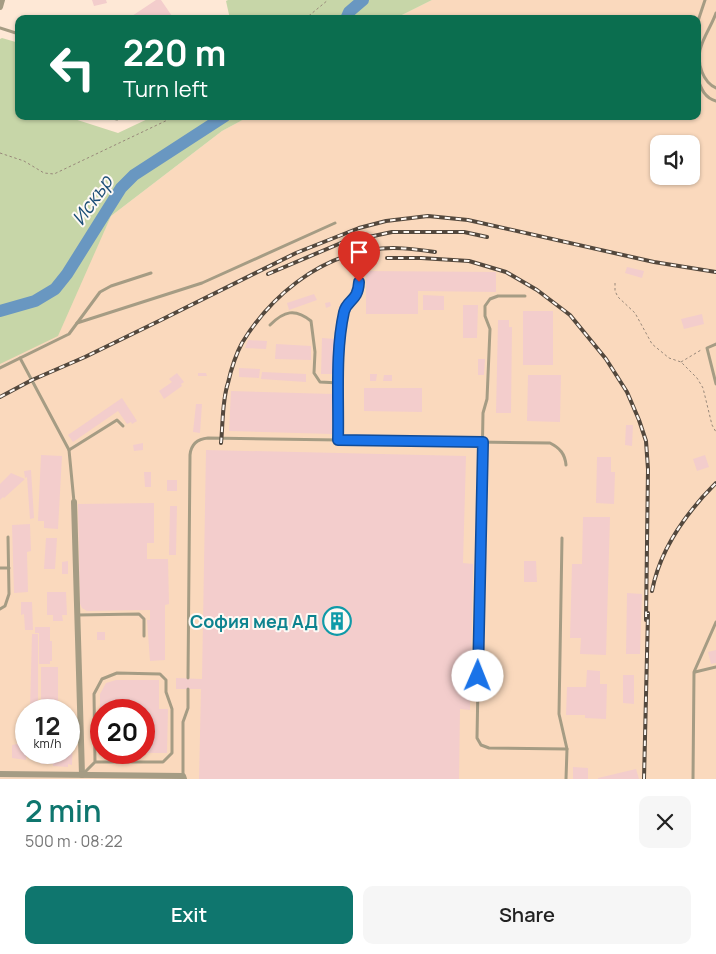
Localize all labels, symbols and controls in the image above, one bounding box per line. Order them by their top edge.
text: 220 m [123,29,226,77]
icon: left [40,35,105,100]
text: Turn left [123,74,208,104]
map controls [650,135,700,185]
button: sound [650,135,700,185]
water label: Искър [66,169,119,230]
pin [338,231,380,282]
icon: arrive [345,238,373,266]
building icon: София мед АД [322,606,352,636]
place label: София мед АД [190,609,318,633]
position arrow [451,649,503,701]
speed limit sign: 20 [90,699,155,764]
text: 12 [35,708,60,743]
text: km/h [34,735,61,752]
text: 2 min [25,790,101,831]
button: close [639,796,691,848]
text: 500 m · 08:22 [25,830,123,852]
button: Exit [25,886,353,944]
button: Share [363,886,691,944]

